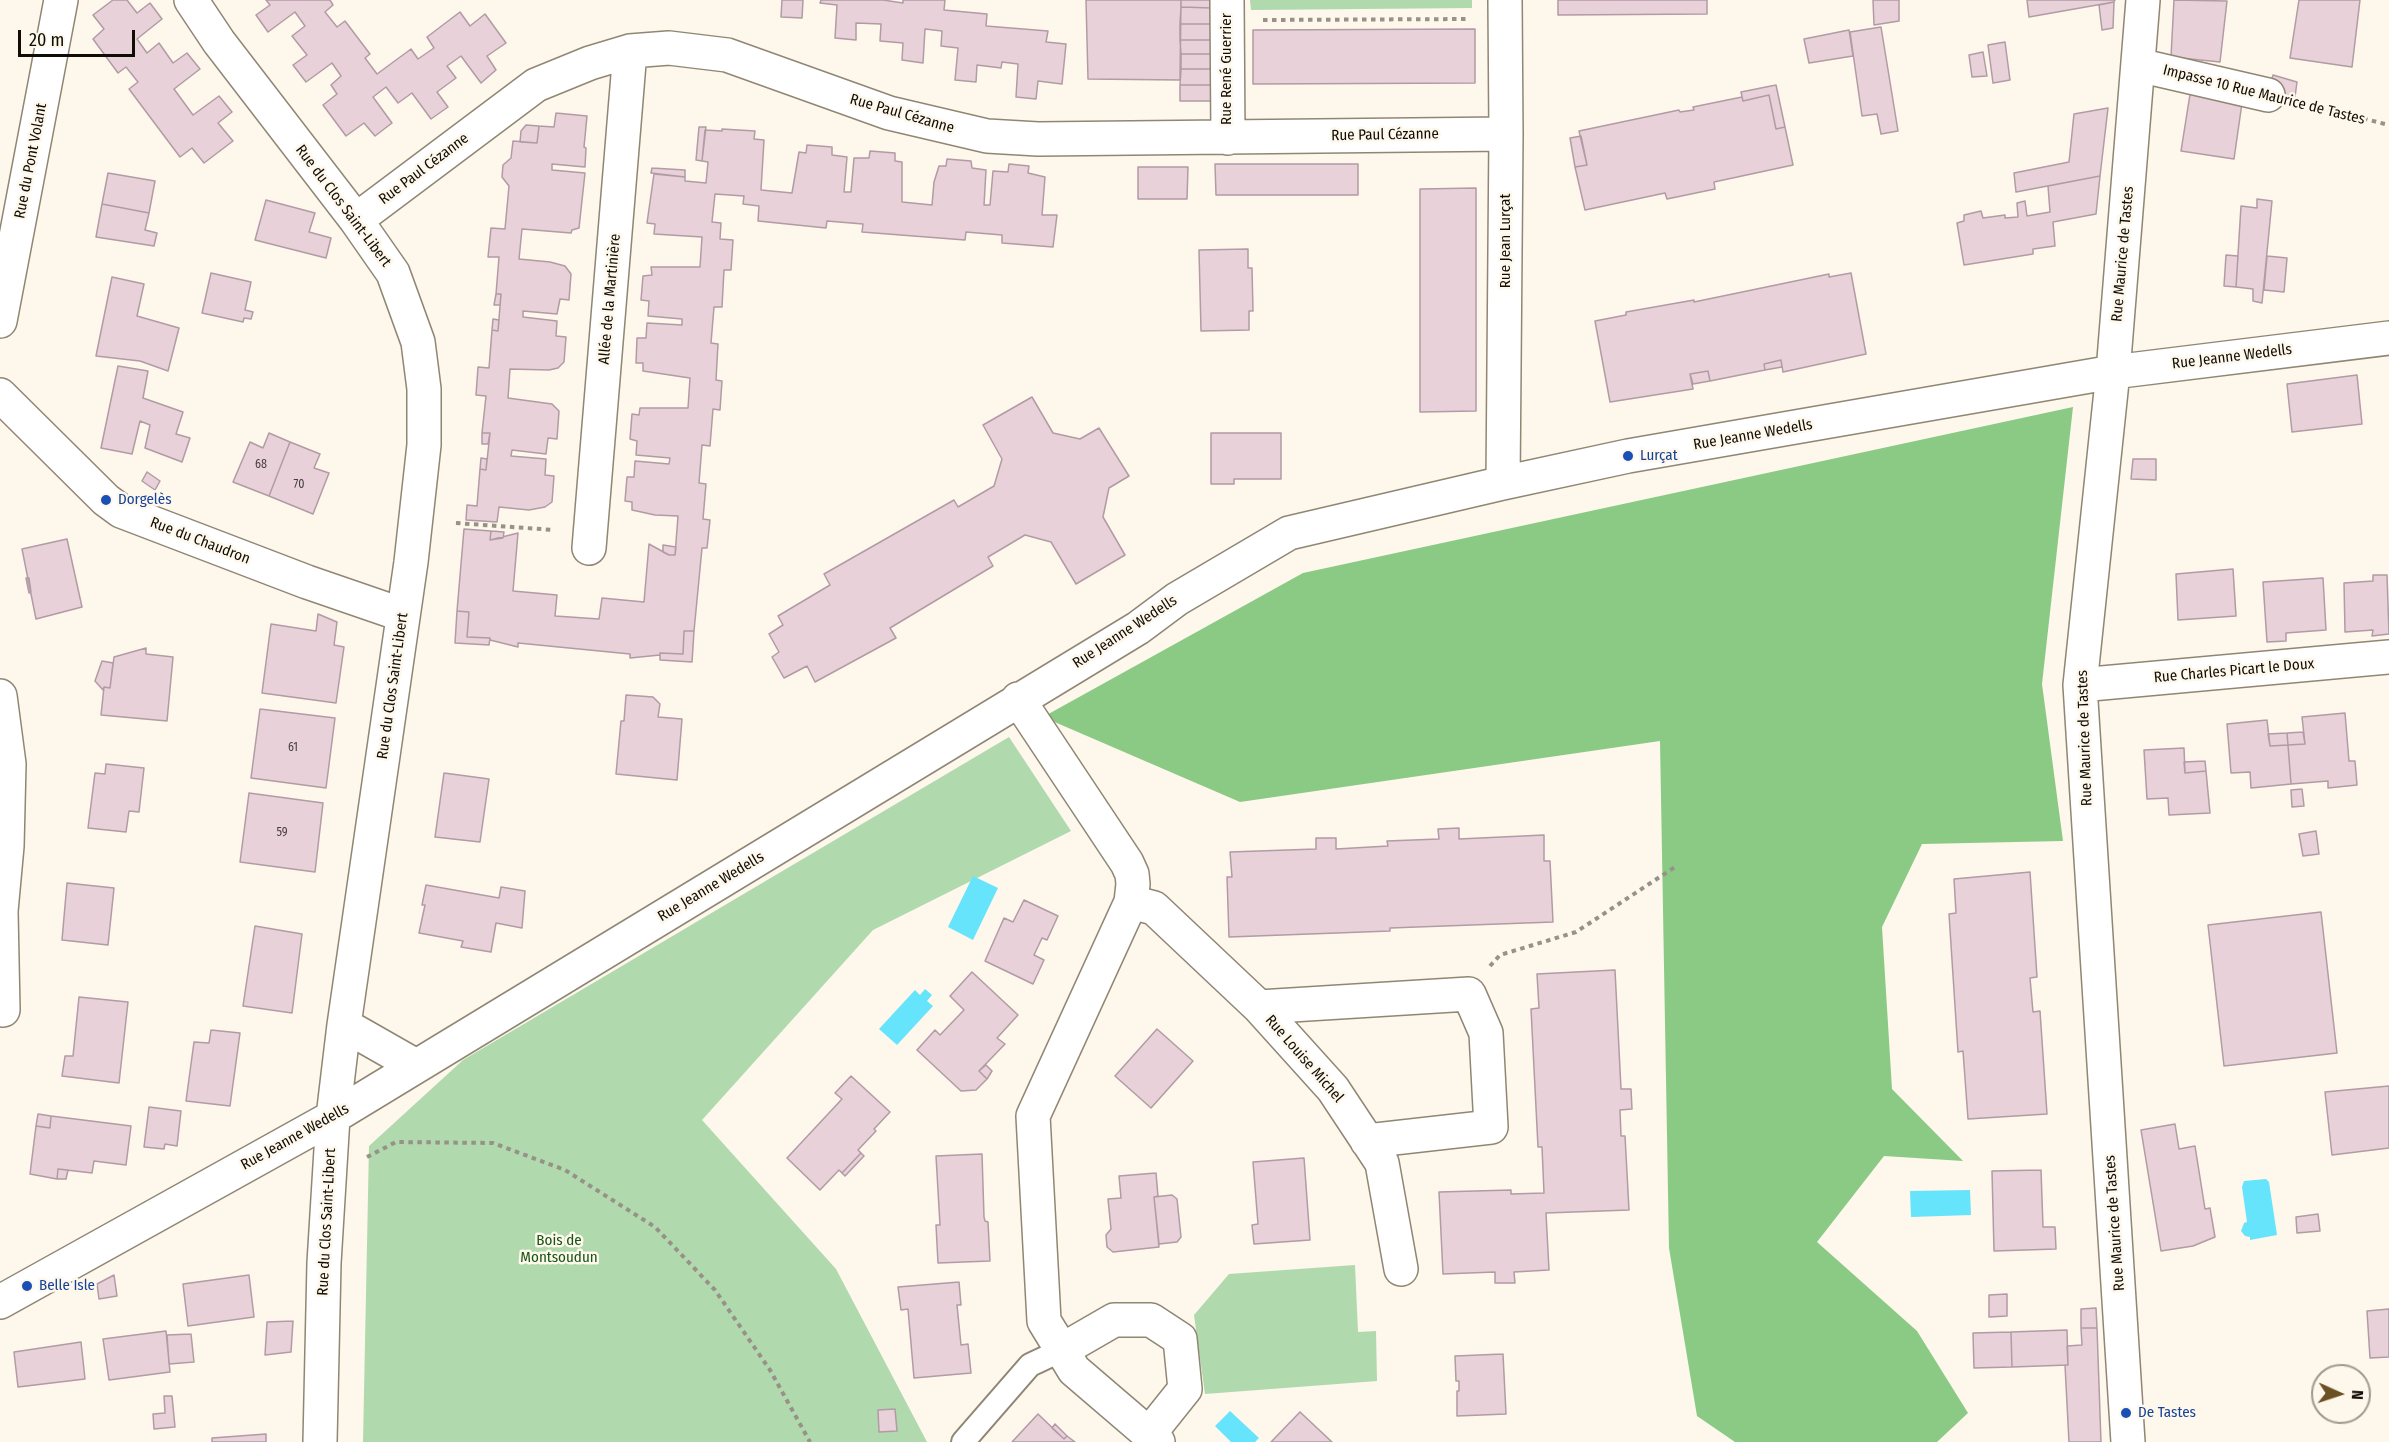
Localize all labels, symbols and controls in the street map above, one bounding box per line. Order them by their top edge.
street label: Rue René Guerrier [1218,13,1236,125]
scale bar [21,18,138,56]
text: 20 m [29,29,64,51]
street label: Impasse 10 Rue Maurice de Tastes [2161,61,2367,129]
street label: Rue Paul Cézanne [848,91,956,137]
street label: Rue du Pont Volant [11,102,51,220]
street label: Rue Paul Cézanne [1331,125,1439,145]
street label: Rue Paul Cézanne [376,129,472,209]
street label: Rue du Clos Saint-Libert [291,142,395,270]
street label: Rue Maurice de Tastes [2108,185,2138,323]
street label: Rue Jean Lurçat [1497,194,1515,288]
street label: Allée de la Martinière [595,233,625,365]
street label: Rue Jeanne Wedells [2171,341,2293,373]
street label: Rue Jeanne Wedells [1692,416,1814,454]
place label: Lurçat [1640,447,1678,465]
marker: Lurçat [1621,449,1635,463]
house number: 68 [255,458,267,472]
house number: 70 [294,478,304,492]
place label: Dorgelès [118,491,172,509]
marker: Dorgelès [99,493,113,507]
street label: Rue du Chaudron [147,514,253,568]
street label: Rue Jeanne Wedells [1069,592,1181,672]
street label: Rue du Clos Saint-Libert [374,612,412,760]
street label: Rue Charles Picart le Doux [2153,655,2315,687]
street label: Rue Maurice de Tastes [2074,670,2096,806]
house number: 61 [288,741,298,755]
house number: 59 [276,826,288,840]
street label: Rue Jeanne Wedells [655,848,767,926]
street label: Rue Louise Michel [1261,1011,1347,1107]
street label: Rue Jeanne Wedells [238,1100,352,1174]
street label: Rue du Clos Saint-Libert [314,1148,340,1296]
street label: Rue Maurice de Tastes [2101,1154,2129,1292]
park label: Bois de Montsoudun [520,1232,598,1267]
place label: Belle Isle [39,1277,95,1295]
marker: Belle Isle [20,1279,34,1293]
north arrow [2311,1364,2371,1424]
text: N [2348,1390,2367,1400]
place label: De Tastes [2138,1404,2196,1422]
marker: De Tastes [2119,1406,2133,1420]

